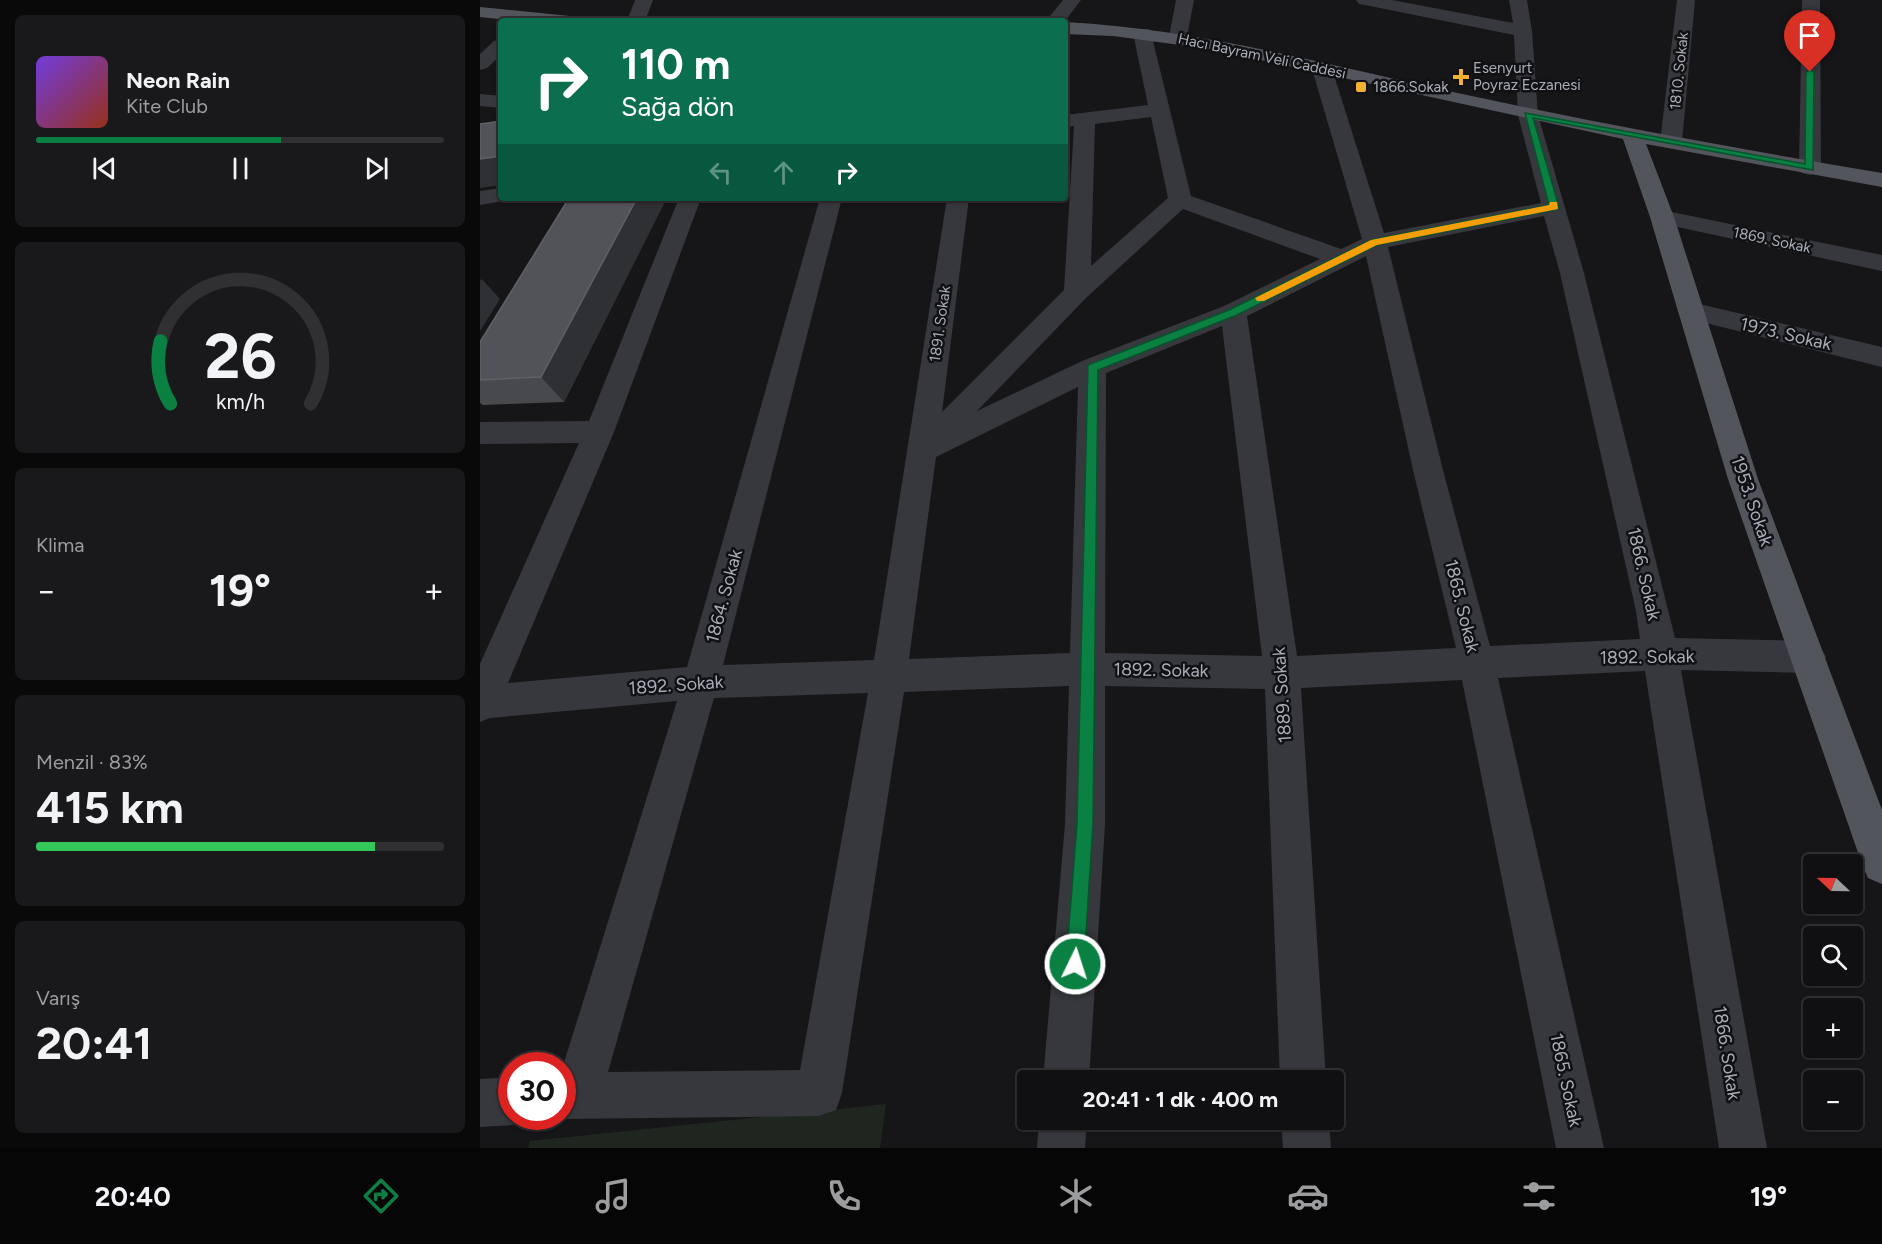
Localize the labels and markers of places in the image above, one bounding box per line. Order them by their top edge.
pin [1784,10,1835,72]
place label: Esenyurt Poyraz Eczanesi [1473,59,1581,94]
marker: Esenyurt Poyraz Eczanesi [1454,70,1468,84]
place label: 1866.Sokak [1373,78,1449,96]
marker: 1866.Sokak [1354,80,1368,94]

